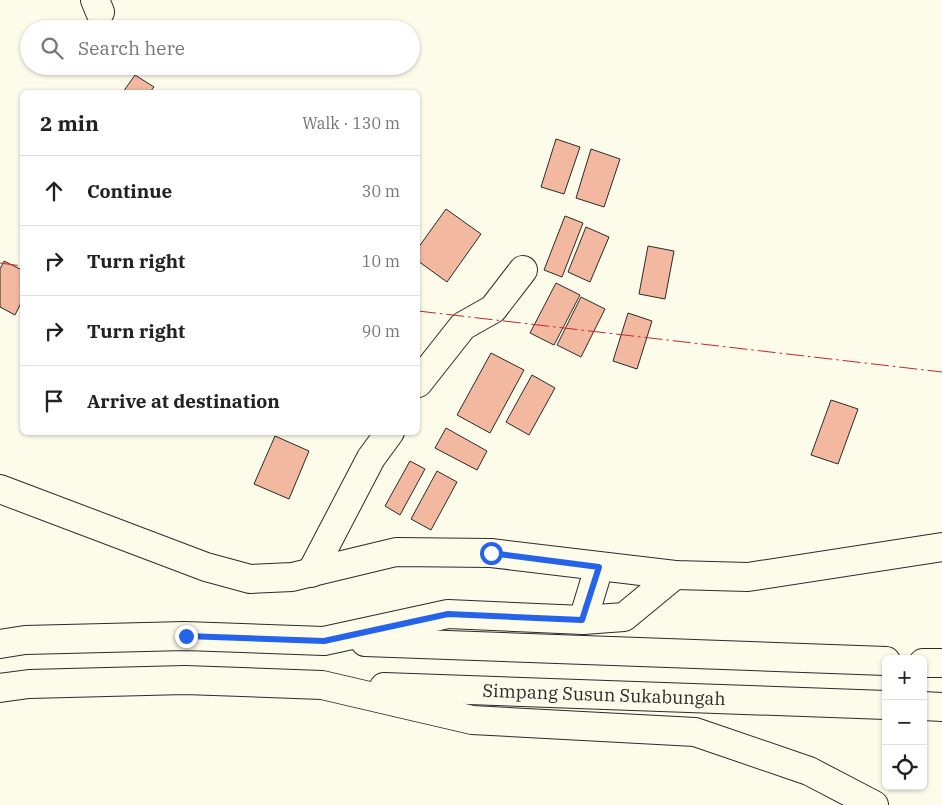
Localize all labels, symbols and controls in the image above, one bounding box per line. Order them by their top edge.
search box [20,20,420,75]
icon: search [38,34,66,62]
text: Search here [78,36,185,60]
text: 2 min [40,109,99,137]
text: Walk · 130 m [302,113,400,133]
icon: ahead [40,177,68,205]
text: Continue [87,179,172,203]
text: 30 m [362,181,400,201]
icon: right [40,247,68,275]
text: Turn right [87,249,185,273]
text: 10 m [362,251,400,271]
icon: right [40,317,68,345]
text: Turn right [87,319,185,343]
text: 90 m [362,321,400,341]
icon: arrive [40,387,68,415]
text: Arrive at destination [87,389,280,413]
route start [480,542,503,565]
route end [175,625,198,648]
map controls [882,655,927,790]
button: + [882,655,927,700]
street label: Simpang Susun Sukabungah [482,679,726,710]
button: − [882,700,927,745]
button: locate [882,745,927,790]

